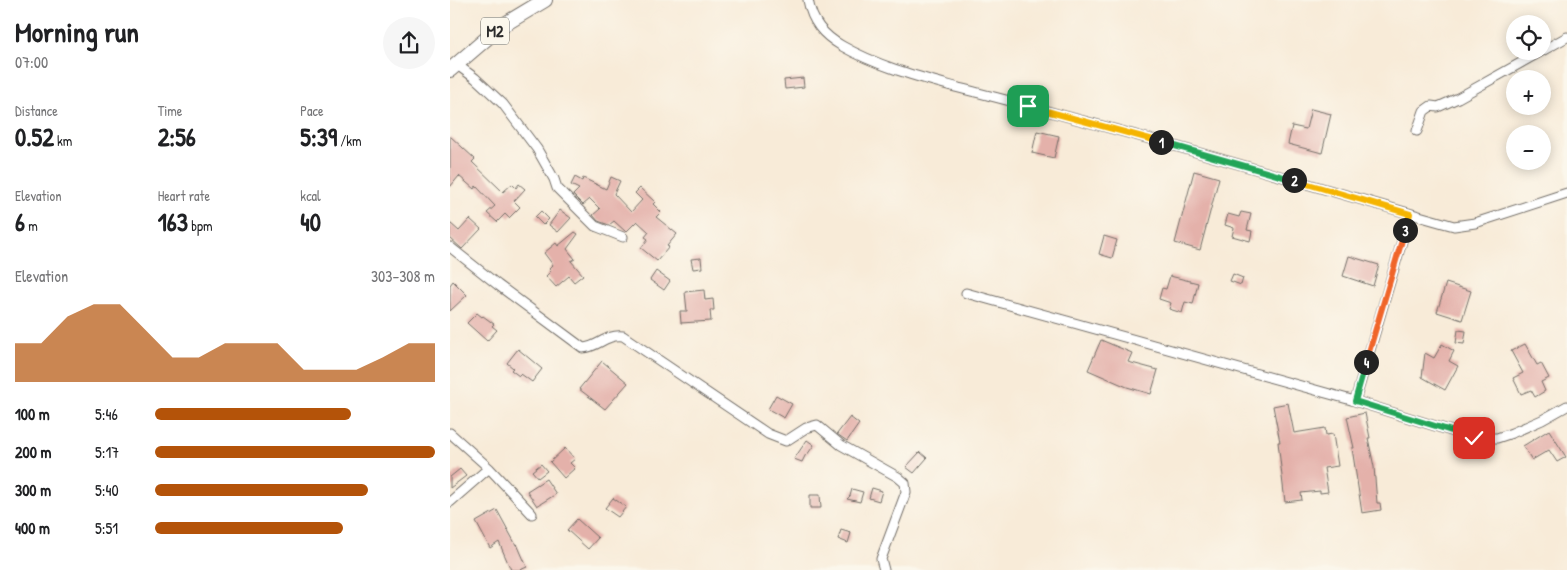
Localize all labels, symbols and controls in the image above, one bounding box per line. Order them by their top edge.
text: Morning run [15,13,139,51]
map controls [1506,15,1551,170]
button: locate [1506,15,1551,60]
button: share [383,17,435,69]
road number: M2 [481,18,509,44]
text: 07:00 [15,51,48,73]
button: + [1506,70,1551,115]
pin [1007,85,1049,127]
icon: arrive [1014,92,1042,120]
text: Distance [15,101,58,120]
text: Time [158,101,182,120]
text: Pace [300,101,324,120]
text: 0.52 [15,120,54,154]
text: 2:56 [158,120,196,154]
text: 5:39 [300,120,337,154]
button: − [1506,125,1551,170]
pin: 1 [1148,130,1174,154]
text: km [54,131,72,150]
text: /km [337,131,362,150]
text: 1 [1159,133,1164,152]
pin: 2 [1282,168,1306,192]
text: 2 [1291,171,1298,190]
text: Elevation [15,186,62,205]
text: Heart rate [158,186,210,205]
text: kcal [300,186,321,205]
text: 6 [15,205,25,239]
text: 163 [158,205,188,239]
text: 40 [300,205,321,239]
text: m [25,216,38,235]
text: bpm [188,216,212,235]
pin: 3 [1392,218,1418,242]
text: 3 [1402,221,1409,240]
text: Elevation [15,265,68,287]
text: 303–308 m [371,265,435,287]
pin: 4 [1354,350,1378,374]
text: 4 [1364,353,1369,372]
text: 100 m [15,403,50,425]
text: 5:46 [95,403,118,425]
pin [1453,417,1495,459]
icon: check [1460,424,1488,452]
text: 200 m [15,441,51,463]
text: 5:17 [95,441,119,463]
text: 300 m [15,479,51,501]
text: 5:40 [95,479,119,501]
text: 400 m [15,517,50,539]
text: 5:51 [95,517,118,539]

